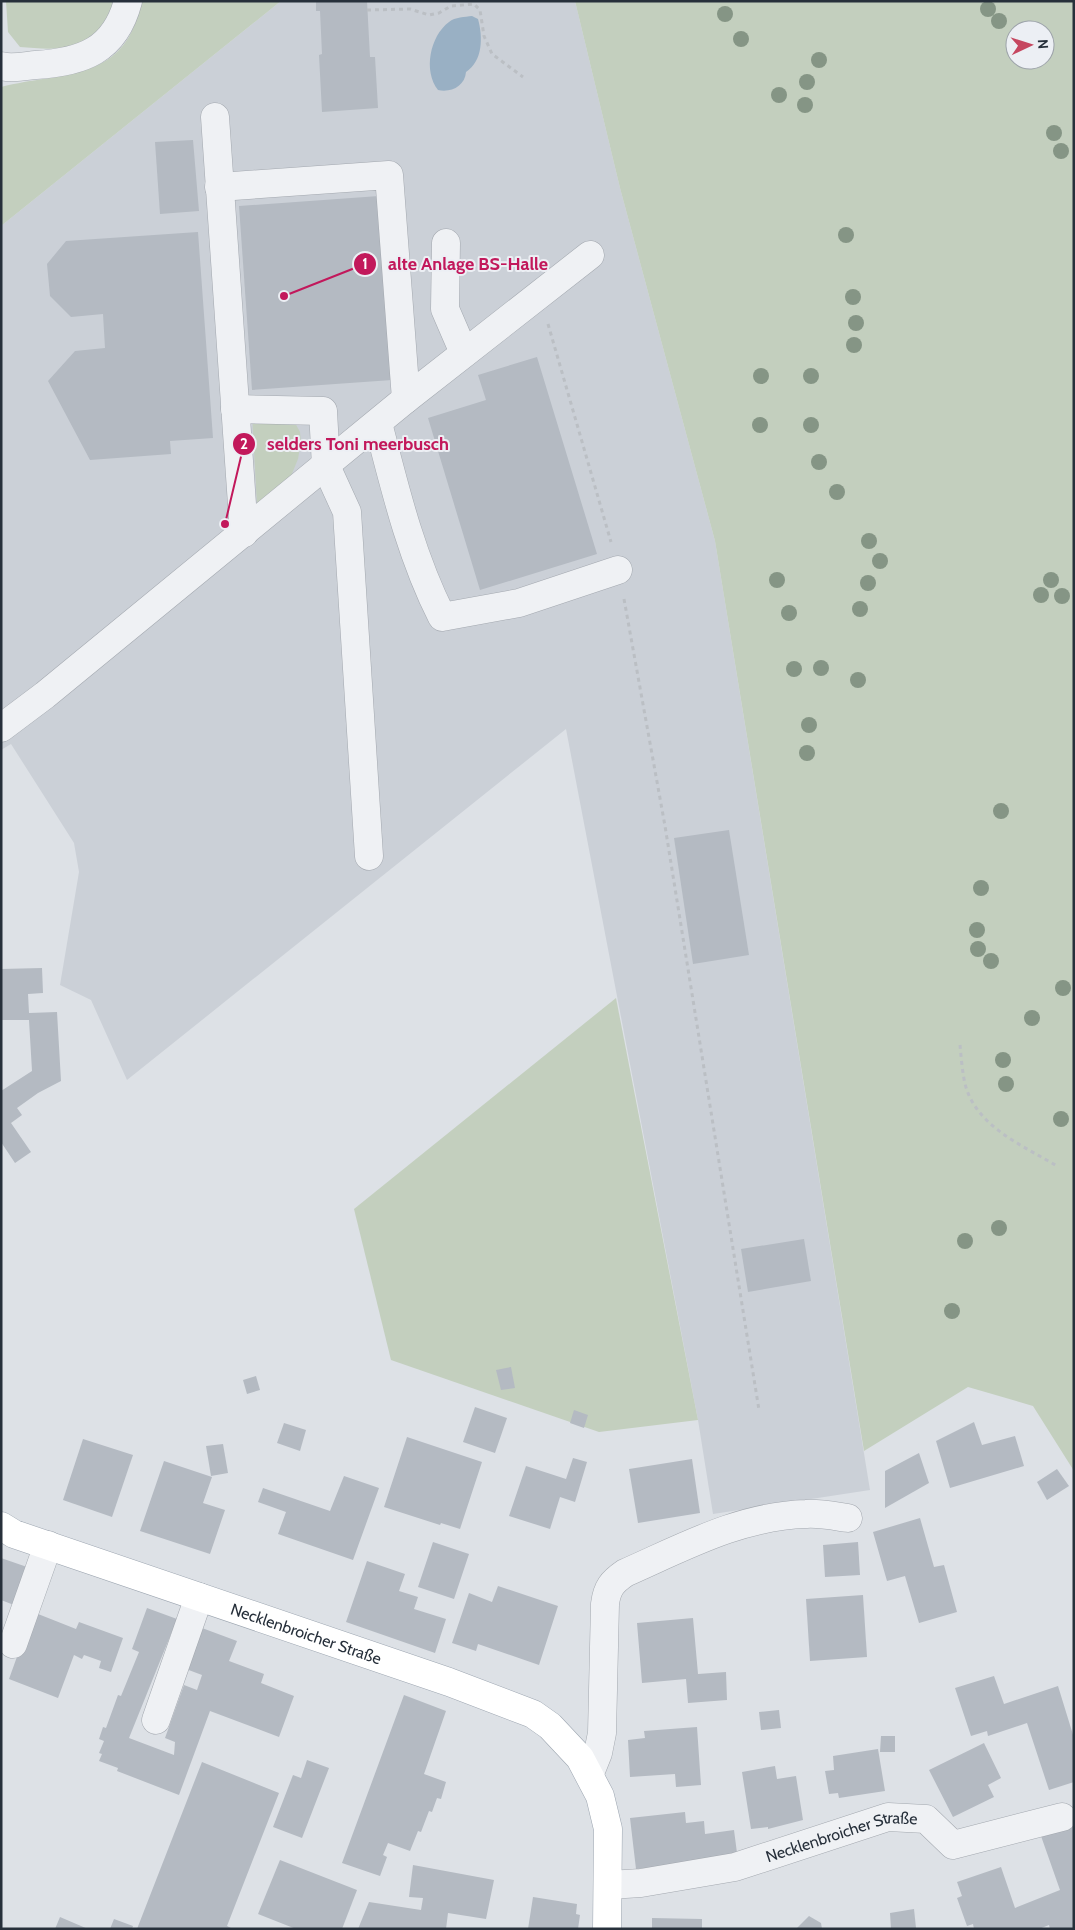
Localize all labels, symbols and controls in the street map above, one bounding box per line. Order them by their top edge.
north arrow [1005,20,1055,70]
text: N [1034,39,1052,50]
callout: alte Anlage BS-Halle [353,248,558,281]
text: alte Anlage BS-Halle [388,253,548,275]
text: 1 [362,255,368,273]
callout: selders Toni meerbusch [232,427,459,460]
text: selders Toni meerbusch [267,433,449,455]
text: 2 [240,435,248,453]
street label: Necklenbroicher Straße [228,1599,384,1668]
street label: Necklenbroicher Straße [763,1808,918,1866]

